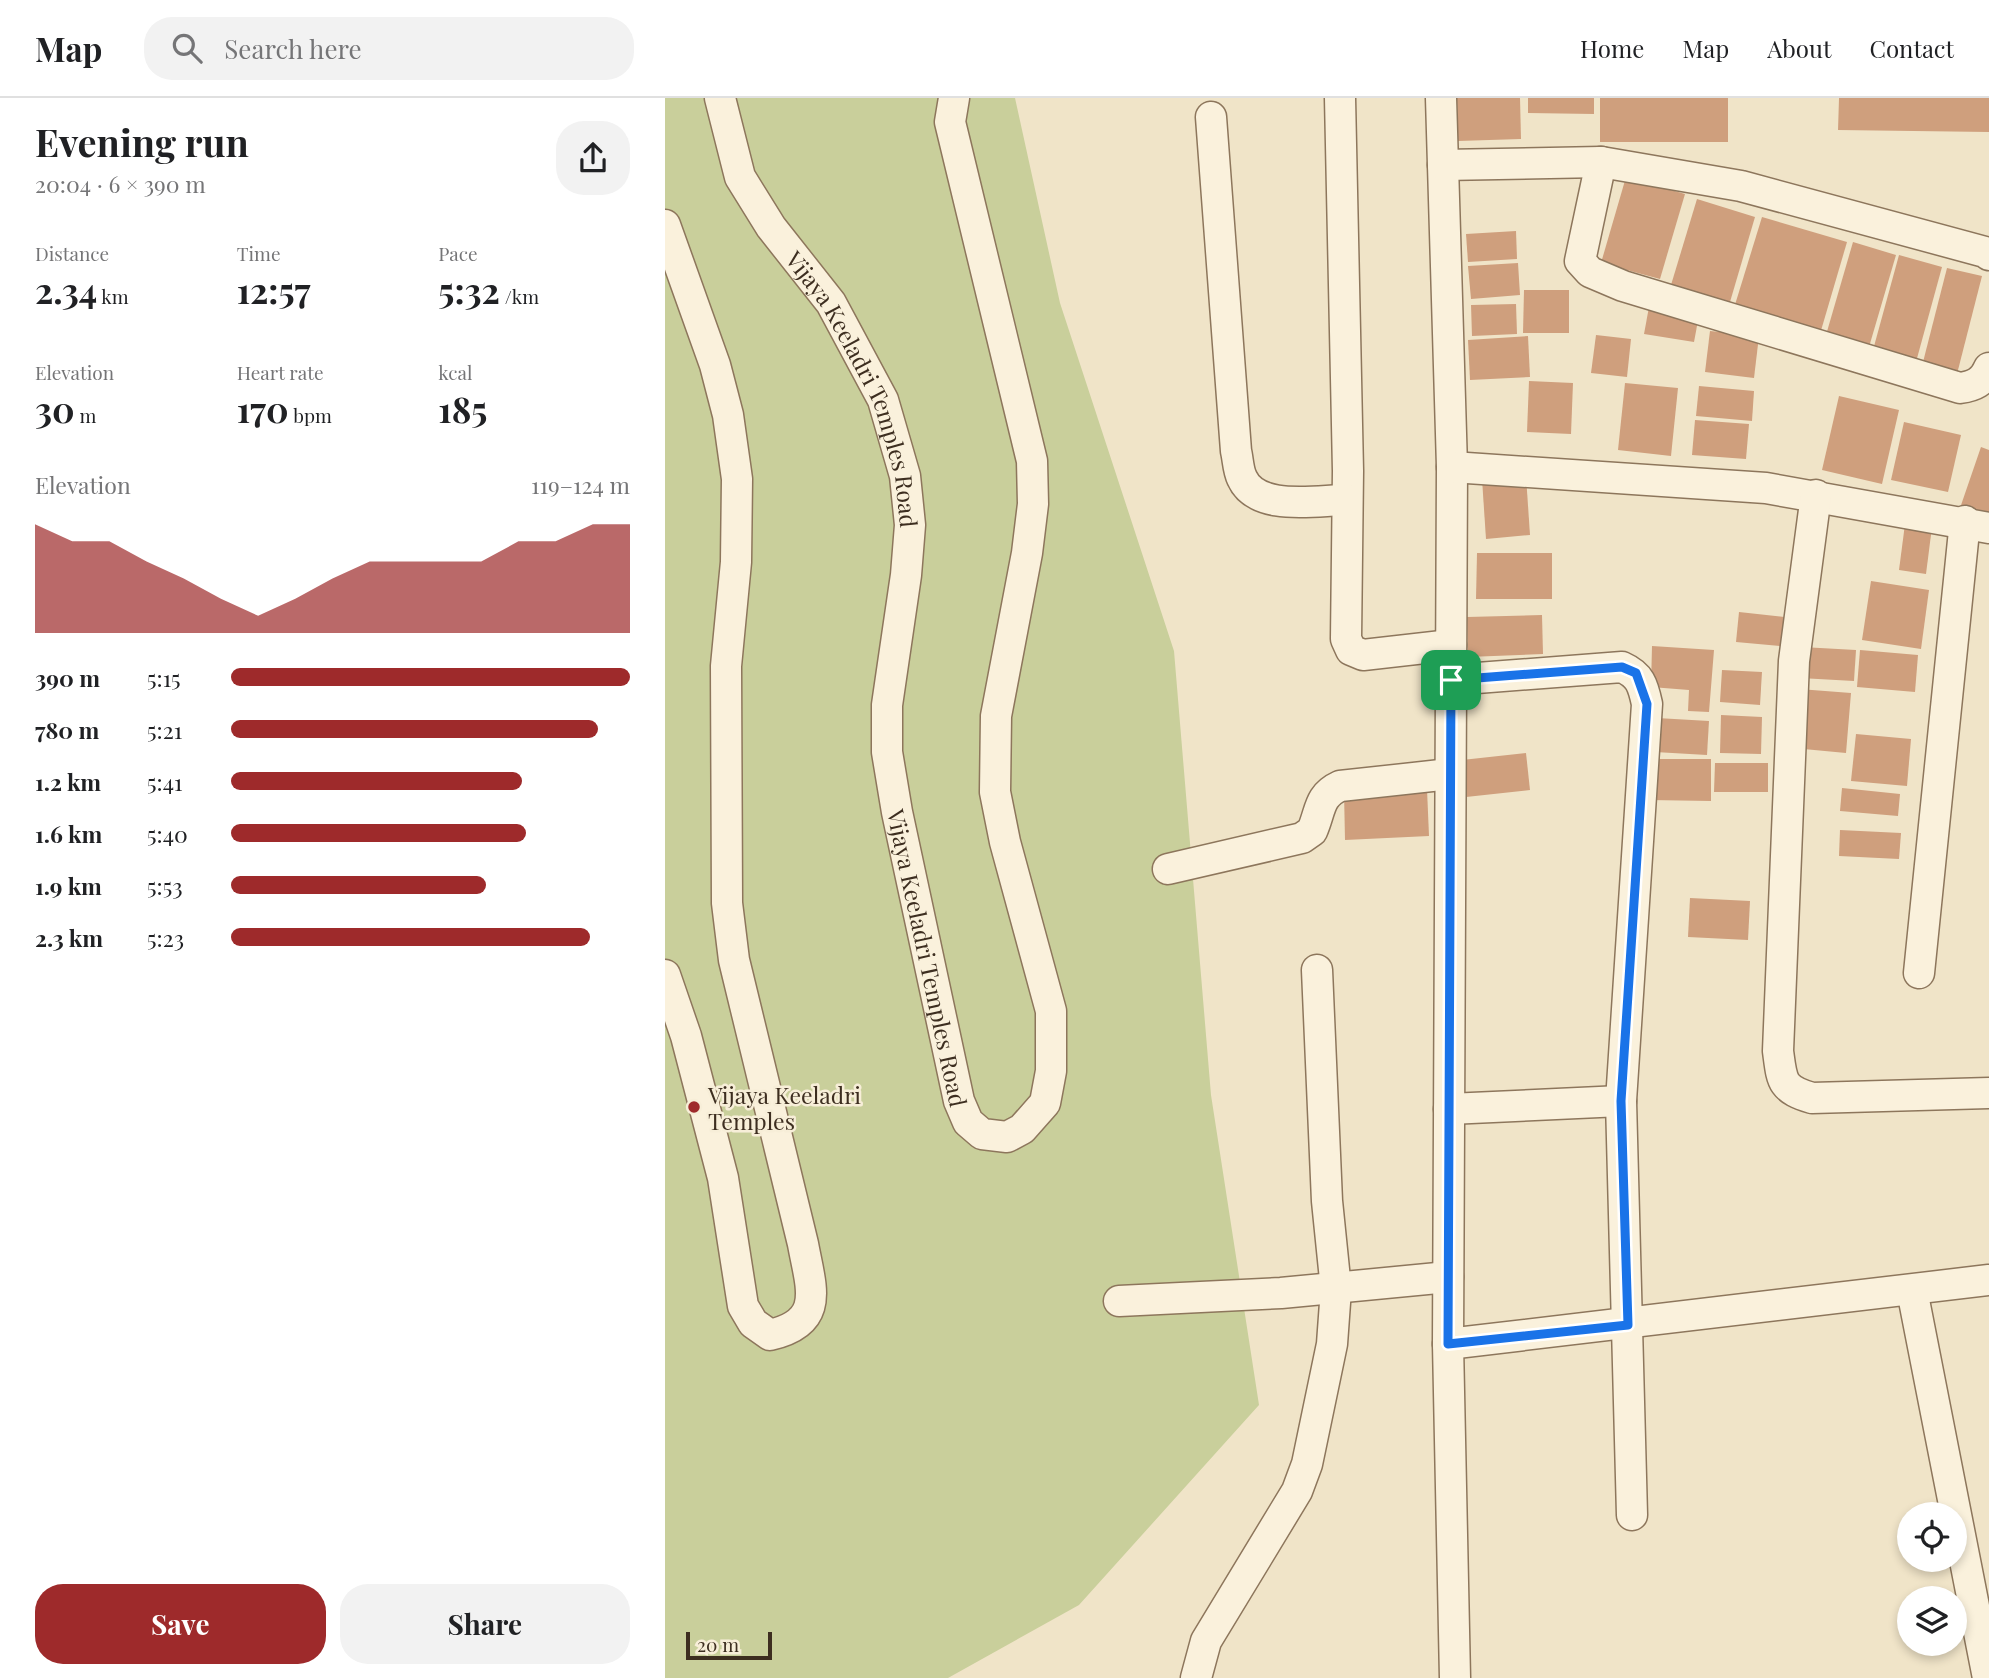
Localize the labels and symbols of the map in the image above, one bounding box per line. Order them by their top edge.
street label: Vijaya Keeladri Temples Road [779,243,926,529]
pin [1421,650,1481,710]
street label: Vijaya Keeladri Temples Road [881,805,975,1109]
place label: Vijaya Keeladri Temples [707,1079,861,1136]
marker: Vijaya Keeladri Temples [686,1099,702,1115]
scale bar [686,1629,772,1661]

